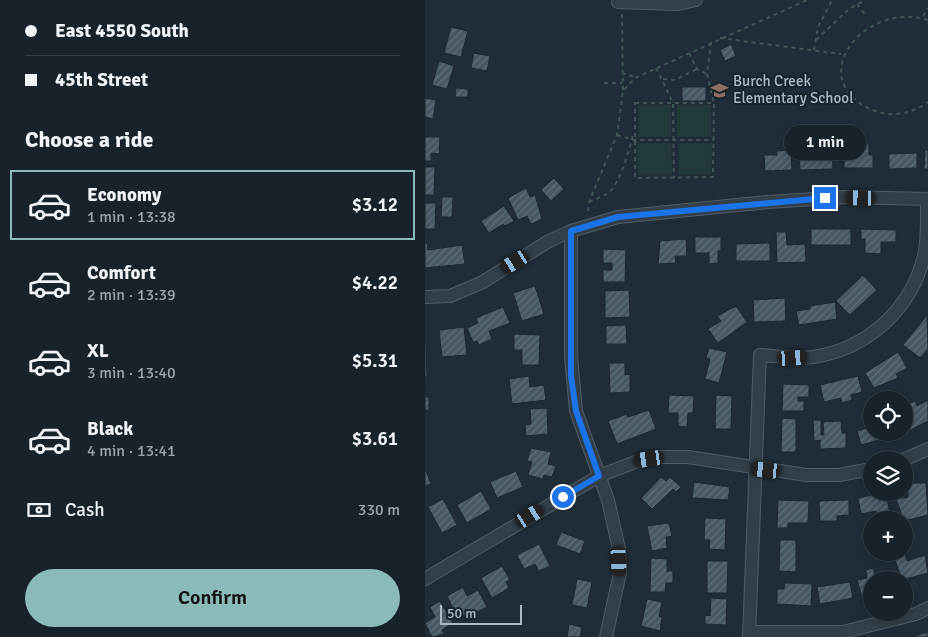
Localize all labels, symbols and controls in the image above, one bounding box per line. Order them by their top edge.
text: East 4550 South [55,19,189,43]
text: 45th Street [55,68,148,92]
place label: Burch Creek Elementary School [733,72,854,107]
school or university icon: Burch Creek Elementary School [709,80,729,100]
text: Choose a ride [25,126,153,153]
callout: 1 min [784,126,866,160]
text: 1 min [806,132,844,152]
icon: car [27,183,72,228]
text: Economy [87,183,161,207]
route end [814,187,836,209]
car [845,190,876,206]
text: $3.12 [352,193,398,217]
text: 1 min · 13:38 [87,207,176,227]
car [498,248,531,276]
icon: car [27,261,72,306]
text: Comfort [87,261,156,285]
text: $4.22 [352,271,398,295]
text: 2 min · 13:39 [87,285,176,305]
icon: car [27,339,72,384]
text: XL [87,339,109,363]
text: $5.31 [352,349,398,373]
car [777,350,808,366]
text: 3 min · 13:40 [87,363,176,383]
map controls [863,391,913,621]
button: locate [863,391,913,441]
icon: car [27,417,72,462]
text: Black [87,417,133,441]
text: $3.61 [352,427,398,451]
text: 4 min · 13:41 [87,441,176,461]
car [633,449,664,469]
button: layers [863,451,913,501]
car [750,461,781,479]
route start [552,486,574,508]
icon: cash [25,496,53,524]
text: Cash [65,498,105,522]
text: 330 m [358,500,400,520]
car [513,502,546,530]
button: + [863,511,913,561]
car [610,546,627,576]
button: Confirm [25,569,400,627]
button: − [863,571,913,621]
scale bar [440,602,523,625]
text: 50 m [447,605,476,622]

